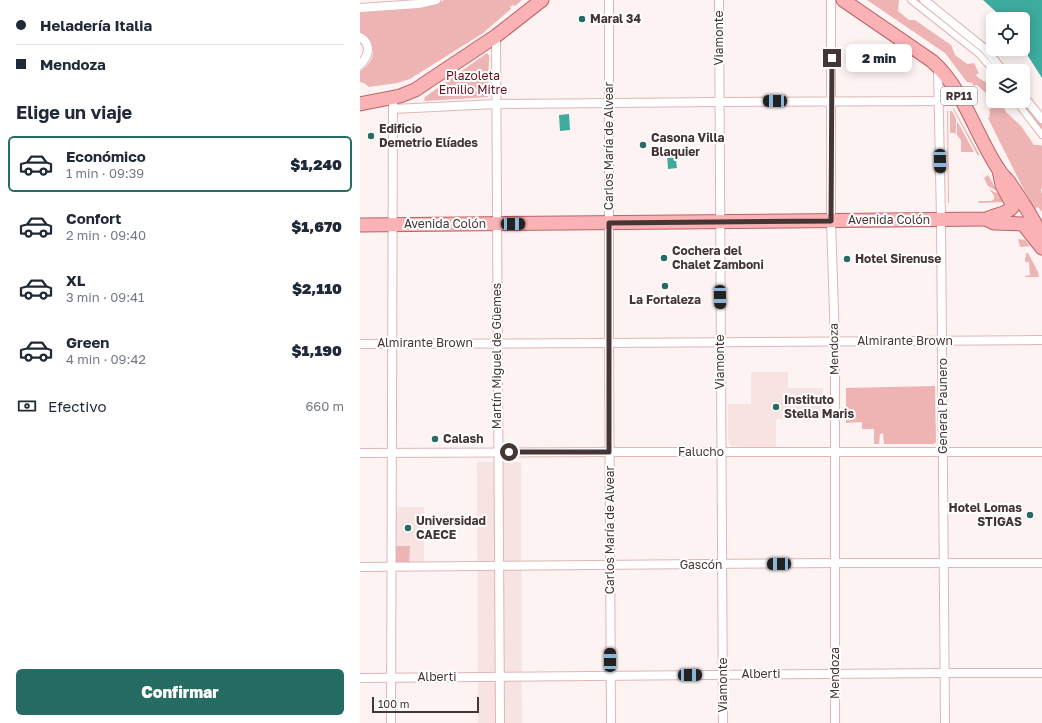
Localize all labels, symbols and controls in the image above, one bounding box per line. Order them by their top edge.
place label: Maral 34 [590,11,641,26]
street label: Viamonte [711,11,726,65]
map controls [986,12,1030,108]
button: locate [986,12,1030,56]
marker: Maral 34 [577,14,587,24]
text: Heladería Italia [40,16,152,34]
callout: 2 min [846,44,912,72]
route end [823,49,841,67]
text: 2 min [862,50,896,66]
text: Mendoza [40,55,106,73]
button: layers [986,64,1030,108]
park label: Plazoleta Emilio Mitre [439,68,507,97]
street label: Carlos María de Alvear [601,82,616,210]
road number: RP11 [941,87,977,105]
car [763,95,787,107]
text: Elige un viaje [16,101,132,123]
place label: Edificio Demetrio Elíades [379,121,478,150]
place label: Casona Villa Blaquier [651,130,724,159]
marker: Edificio Demetrio Elíades [366,131,376,141]
marker: Casona Villa Blaquier [638,140,648,150]
icon: car [18,146,54,182]
text: Económico [66,147,146,165]
car [934,149,946,173]
text: $1,240 [290,155,342,173]
text: 1 min · 09:39 [66,165,144,181]
icon: car [18,208,54,244]
text: Confort [66,209,121,227]
street label: Avenida Colón [848,212,930,227]
street label: Avenida Colón [404,216,486,231]
text: $1,670 [291,217,342,235]
car [501,218,525,230]
text: 2 min · 09:40 [66,227,146,243]
place label: Cochera del Chalet Zamboni [672,243,764,272]
place label: Hotel Sirenuse [855,251,941,266]
marker: Cochera del Chalet Zamboni [659,253,669,263]
marker: Hotel Sirenuse [842,254,852,264]
icon: car [18,270,54,306]
text: XL [66,271,85,289]
text: $2,110 [292,279,342,297]
marker: La Fortaleza [660,281,670,291]
street label: Martín Miguel de Güemes [489,283,504,429]
car [714,285,726,309]
text: 3 min · 09:41 [66,289,144,305]
place label: La Fortaleza [629,292,701,307]
street label: Mendoza [826,323,841,375]
icon: car [18,332,54,368]
text: Green [66,333,109,351]
street label: Almirante Brown [857,333,953,348]
street label: Almirante Brown [377,335,473,350]
street label: Viamonte [712,335,727,389]
text: $1,190 [292,341,342,359]
text: 4 min · 09:42 [66,351,146,367]
street label: General Paunero [935,358,950,454]
place label: Instituto Stella Maris [784,392,854,421]
icon: cash [16,395,38,417]
text: Efectivo [48,397,106,415]
text: 660 m [305,398,344,414]
marker: Instituto Stella Maris [771,402,781,412]
place label: Calash [443,431,483,446]
marker: Calash [430,434,440,444]
route start [500,443,518,461]
street label: Falucho [678,444,724,459]
street label: Carlos María de Alvear [602,466,617,594]
place label: Hotel Lomas STIGAS [949,500,1022,529]
marker: Hotel Lomas STIGAS [1025,510,1035,520]
place label: Universidad CAECE [416,513,486,542]
marker: Universidad CAECE [403,523,413,533]
street label: Gascón [680,557,722,572]
car [767,558,791,570]
street label: Mendoza [827,647,842,699]
car [604,648,616,672]
street label: Viamonte [715,658,730,712]
street label: Alberti [742,666,780,681]
button: Confirmar [16,669,344,715]
street label: Alberti [418,669,456,684]
car [678,669,702,681]
scale bar [372,695,479,714]
text: 100 m [378,697,409,710]

